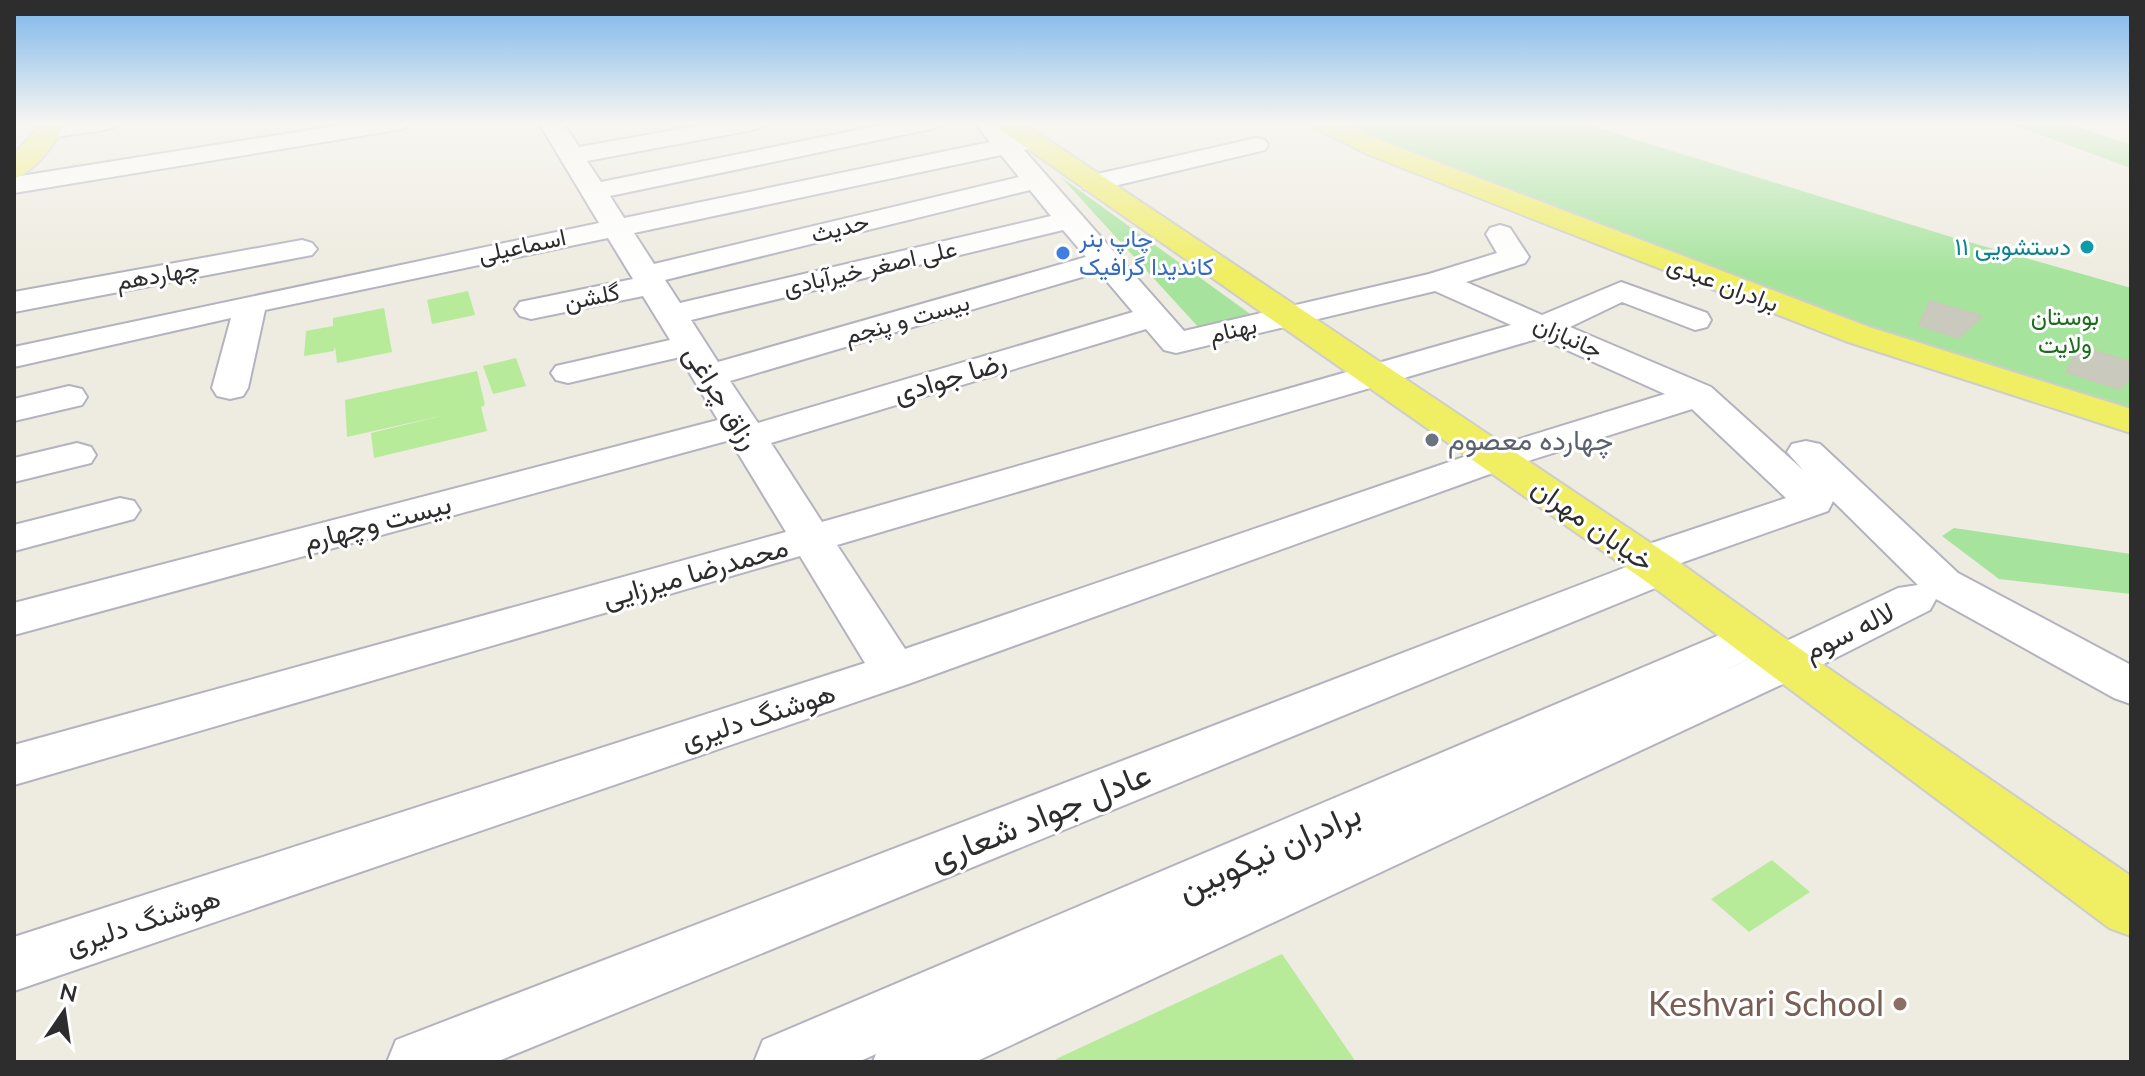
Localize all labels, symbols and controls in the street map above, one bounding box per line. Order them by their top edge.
street label: حدیث [808,205,872,249]
street label: اسماعیلی [475,221,568,269]
place label: چاپ بنر کاندیدا گرافیک [1078,223,1214,282]
place label: دستشویی ۱۱ [1955,231,2071,262]
street label: علی اصغر خیرآبادی [780,232,960,303]
marker: دستشویی ۱۱ [2078,238,2096,256]
marker: چاپ بنر کاندیدا گرافیک [1054,244,1072,262]
street label: برادران عبدی [1663,248,1783,319]
street label: چهاردهم [114,252,202,298]
street label: گلشن [562,276,622,316]
street label: بیست و پنجم [841,286,973,352]
park label: بوستان ولایت [2031,301,2099,360]
street label: جانبازان [1529,308,1607,365]
street label: بهنام [1206,309,1260,351]
street label: رزاق چراغی [675,338,768,457]
street label: رضا جوادی [889,343,1011,411]
place label: چهارده معصوم [1448,422,1613,459]
marker: چهارده معصوم [1423,431,1441,449]
street label: خیابان مهران [1525,469,1661,579]
street label: بیست وچهارم [299,485,455,560]
street label: محمدرضا میرزایی [598,528,792,616]
street label: لاله سوم [1798,594,1901,669]
street label: هوشنگ دلیری [676,674,840,758]
street label: عادل جواد شعاری [923,752,1157,879]
street label: برادران نیکوبین [1170,791,1367,910]
street label: هوشنگ دلیری [61,879,225,963]
north arrow [24,972,104,1052]
text: N [57,977,80,1007]
place label: Keshvari School [1648,982,1884,1023]
marker: Keshvari School [1891,995,1909,1013]

